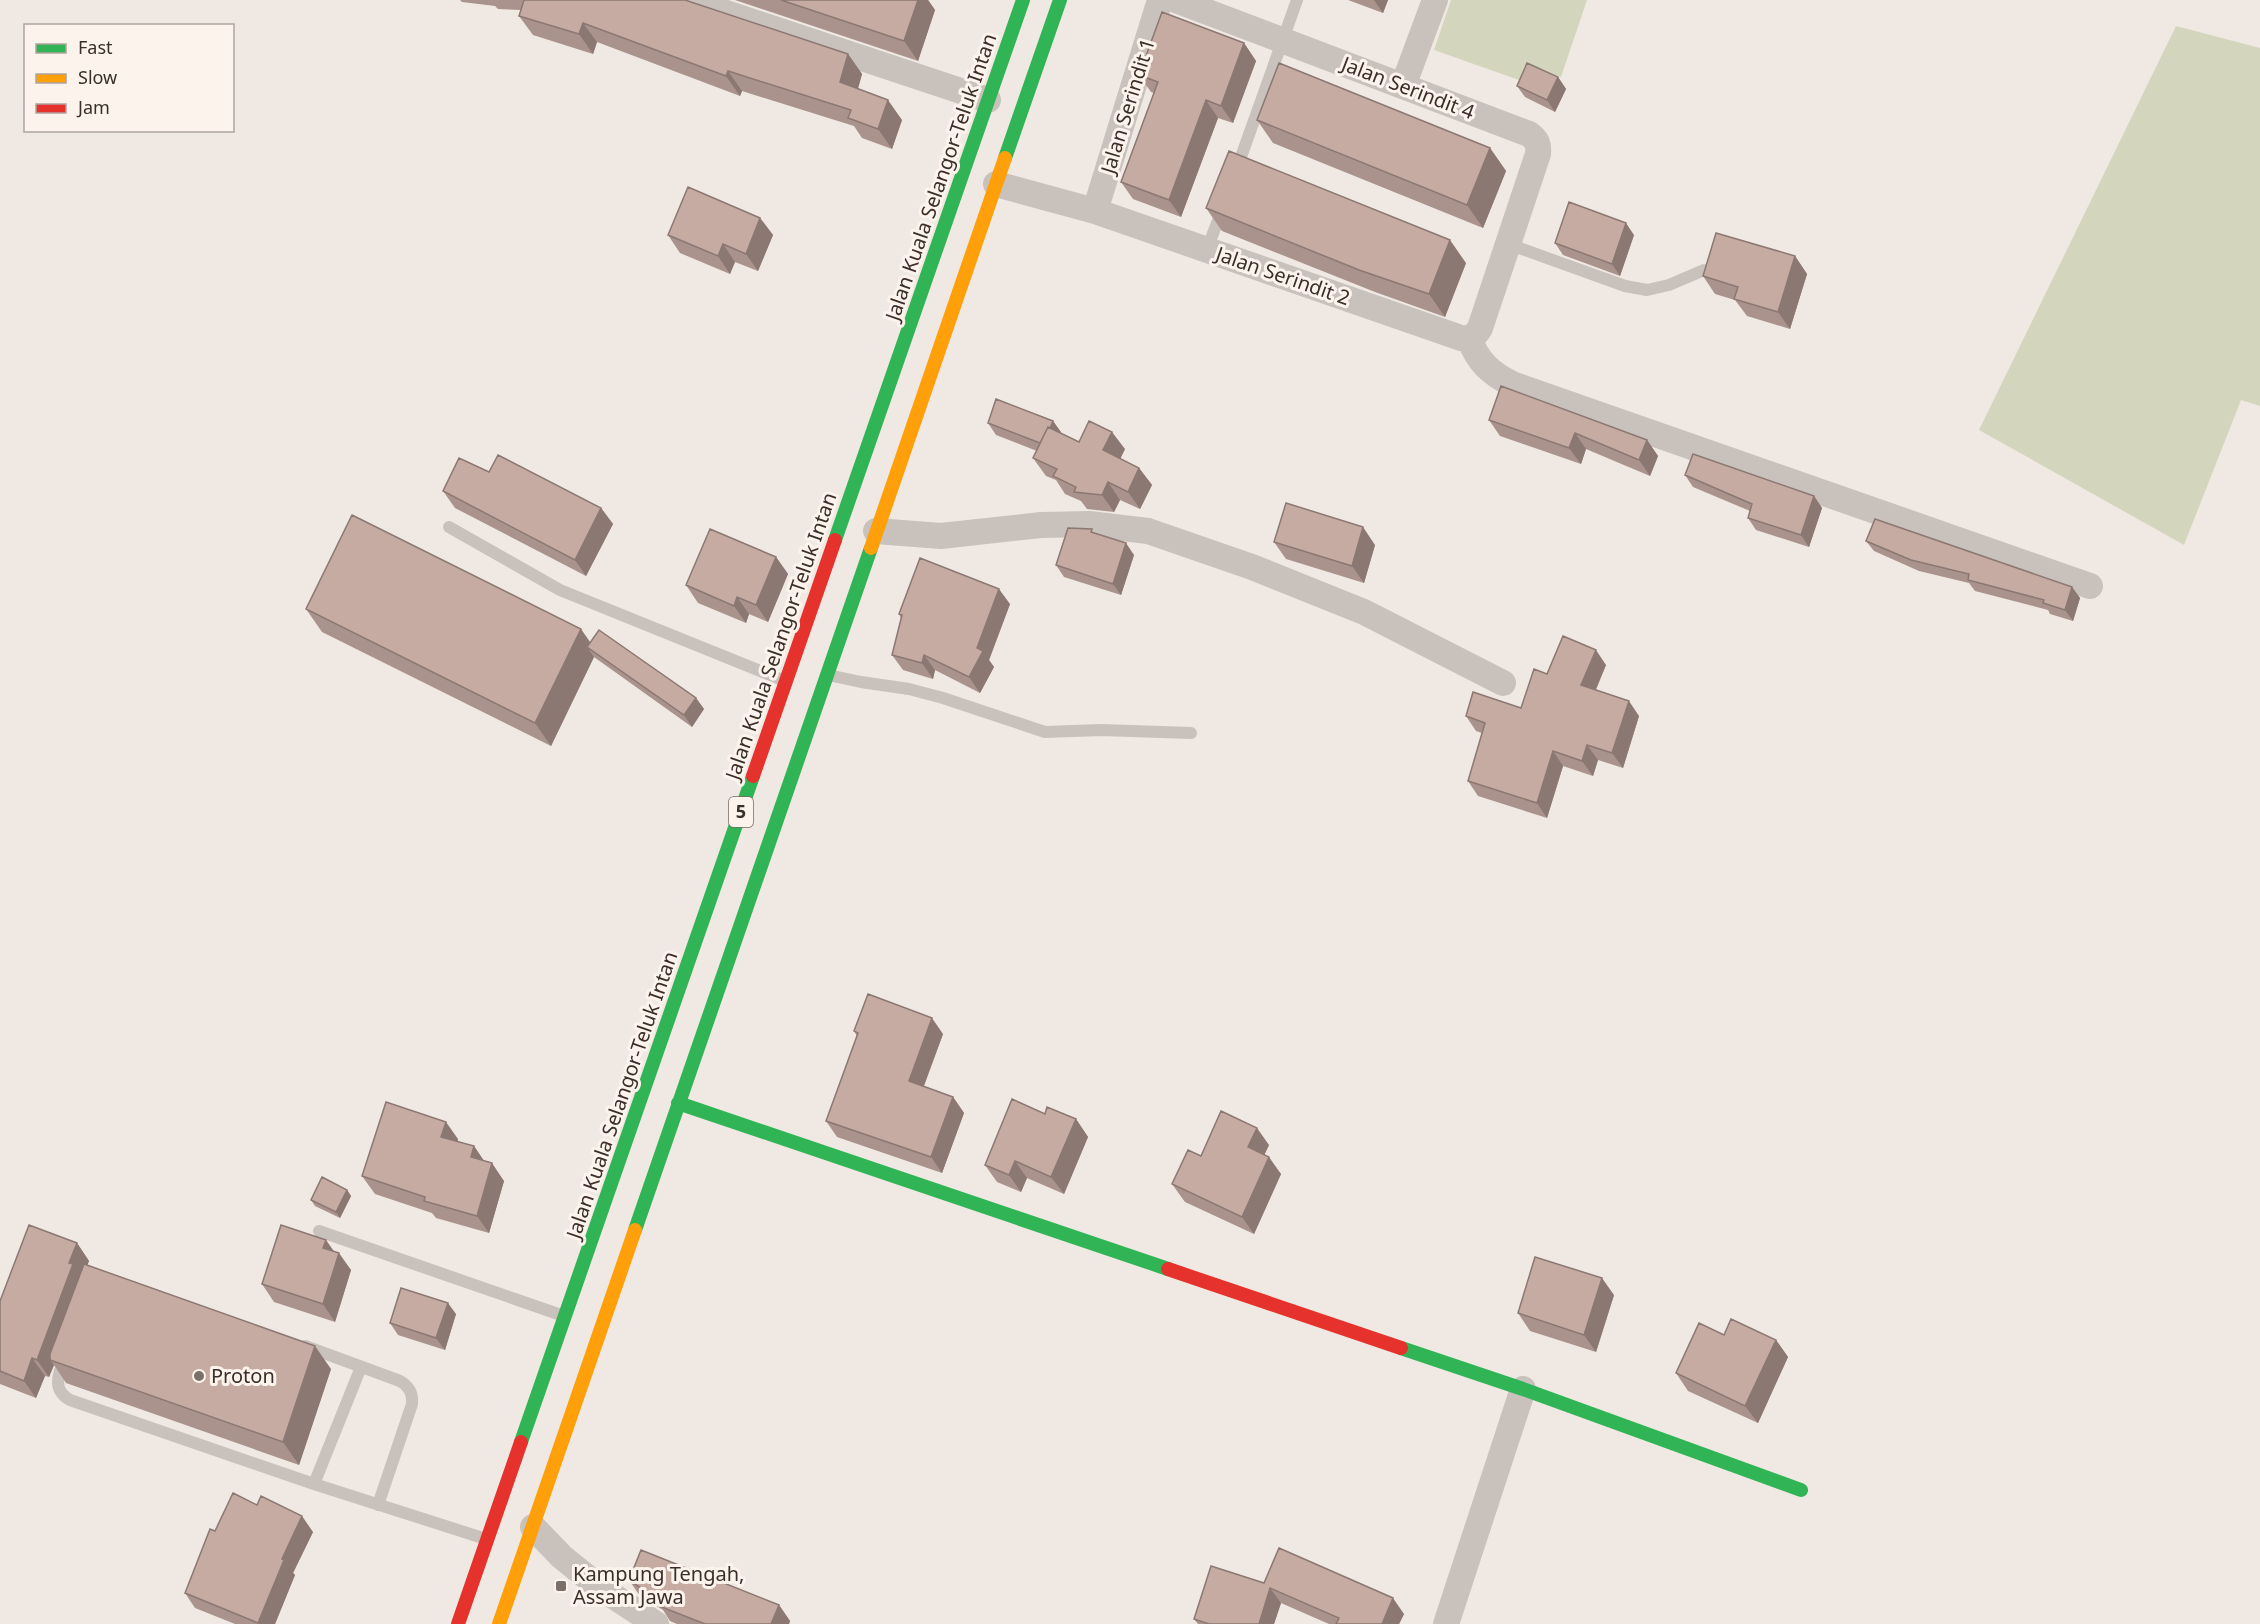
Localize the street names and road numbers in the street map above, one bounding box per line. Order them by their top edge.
street label: Jalan Kuala Selangor-Teluk Intan [878,30,1002,326]
street label: Jalan Serindit 1 [1094,35,1161,179]
street label: Jalan Serindit 4 [1336,49,1479,125]
street label: Jalan Serindit 2 [1211,239,1354,311]
street label: Jalan Kuala Selangor-Teluk Intan [718,489,842,785]
road number: 5 [729,797,753,827]
street label: Jalan Kuala Selangor-Teluk Intan [559,948,683,1244]

